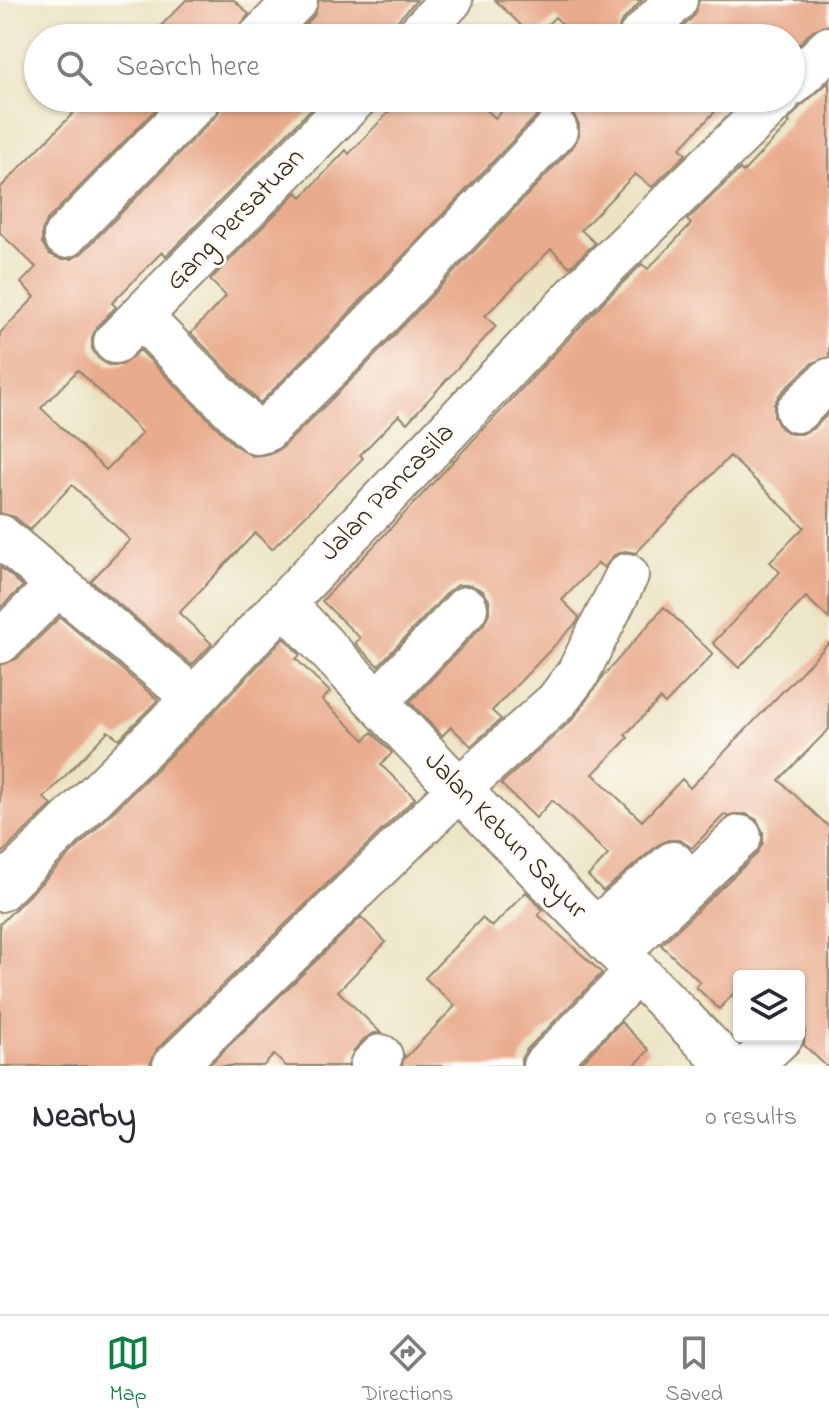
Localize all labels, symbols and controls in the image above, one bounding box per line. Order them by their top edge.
search box [24,24,805,112]
icon: search [52,46,96,90]
text: Search here [116,46,260,90]
street label: Gang Persatuan [157,139,315,301]
street label: Jalan Pancasila [311,414,465,572]
street label: Jalan Kebun Sayur [414,743,596,930]
map controls [733,970,805,1042]
button: layers [733,970,805,1042]
text: Nearby [32,1093,136,1143]
text: 0 results [705,1099,797,1137]
tab: Map [106,1331,150,1411]
tab: Directions [362,1331,453,1411]
tab: Saved [666,1331,723,1411]

